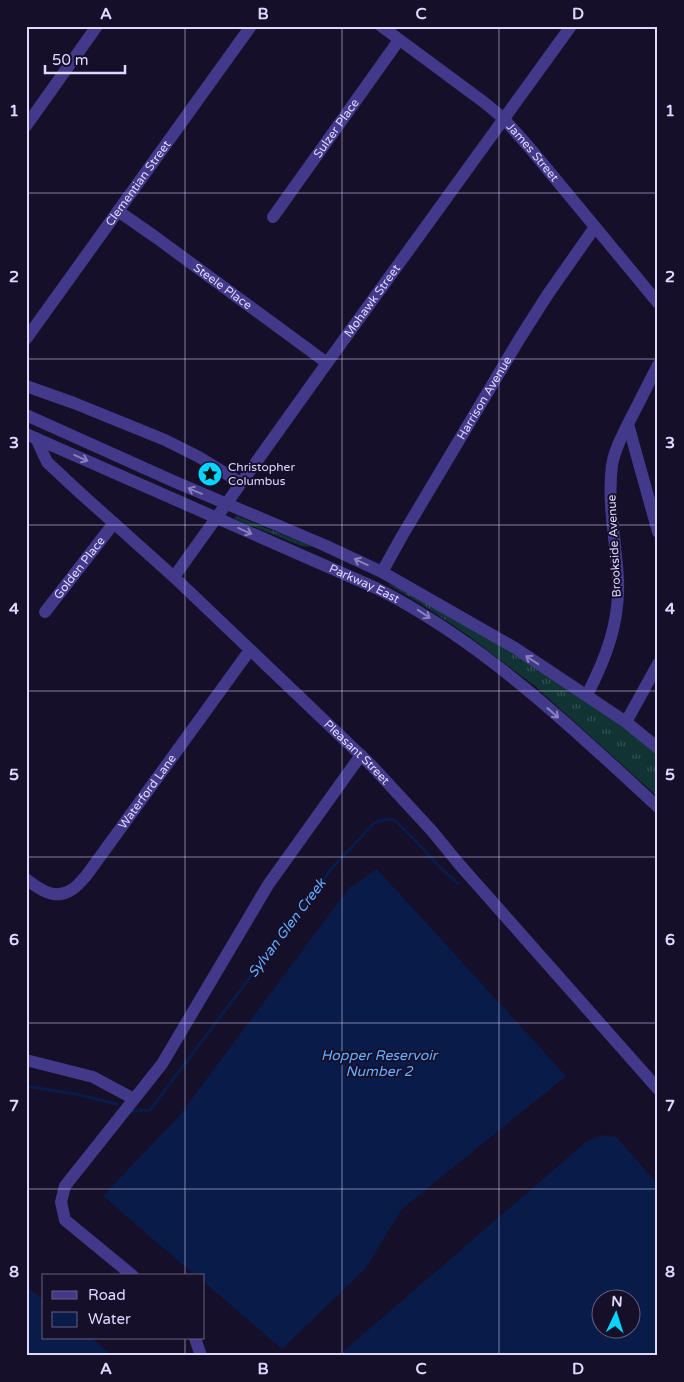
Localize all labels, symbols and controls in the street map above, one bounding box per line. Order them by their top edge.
text: A [100,4,112,24]
text: B [257,4,269,24]
text: C [415,4,427,24]
text: D [572,4,584,24]
scale bar [45,42,125,74]
text: 50 m [52,51,89,69]
street label: Sulzer Place [310,96,362,160]
text: 1 [9,101,19,121]
text: 1 [665,101,675,121]
street label: James Street [503,120,562,185]
street label: Clementian Street [103,137,174,229]
street label: Steele Place [191,260,255,313]
street label: Mohawk Street [341,261,403,340]
text: 2 [9,267,19,287]
text: 2 [665,267,675,287]
street label: Harrison Avenue [454,354,515,442]
text: 3 [9,433,19,453]
text: 3 [665,433,675,453]
one-way arrow [73,454,88,464]
place label: Christopher Columbus [228,460,295,488]
place icon: Christopher Columbus [197,461,223,487]
one-way arrow [188,486,203,495]
street label: Brookside Avenue [604,494,624,598]
one-way arrow [237,526,252,536]
street label: Golden Place [51,534,108,602]
one-way arrow [354,557,369,567]
street label: Parkway East [327,561,402,606]
text: 4 [9,599,19,619]
text: 4 [665,599,675,619]
one-way arrow [417,609,431,620]
one-way arrow [526,654,540,664]
one-way arrow [547,707,560,718]
street label: Pleasant Street [321,717,393,788]
street label: Waterford Lane [116,751,179,832]
text: 5 [9,765,19,785]
text: 5 [665,765,675,785]
water label: Sylvan Glen Creek [244,874,330,981]
text: 6 [9,930,19,950]
text: 6 [665,930,675,950]
water label: Hopper Reservoir Number 2 [321,1047,439,1080]
text: 7 [9,1096,19,1116]
text: 7 [665,1096,675,1116]
text: 8 [9,1262,19,1282]
text: 8 [665,1262,675,1282]
legend [42,1274,205,1340]
text: Road [88,1286,126,1304]
north arrow [592,1290,642,1340]
text: N [611,1293,623,1310]
text: Water [88,1310,131,1328]
text: A [100,1359,112,1379]
text: B [257,1359,269,1379]
text: C [415,1359,427,1379]
text: D [572,1359,584,1379]

